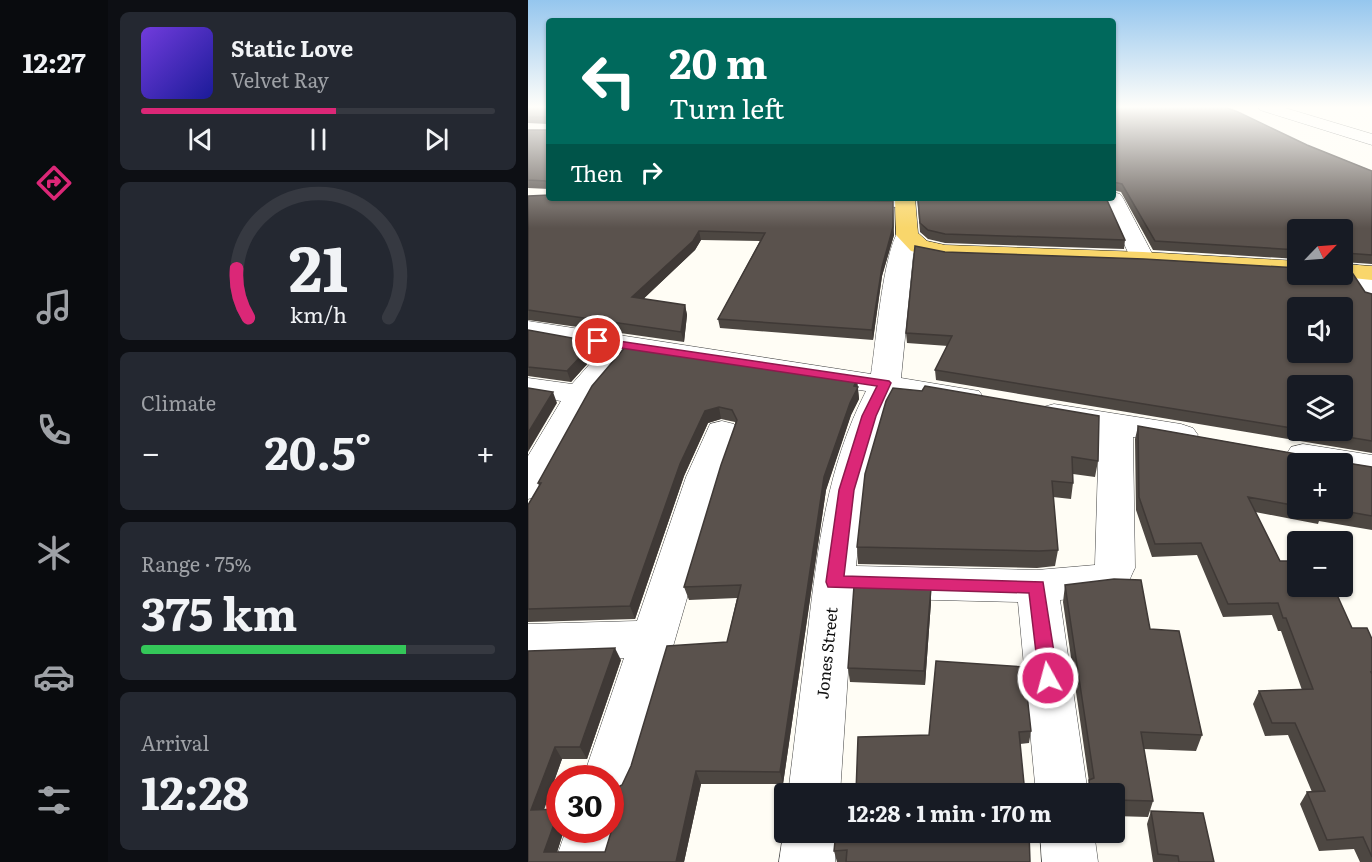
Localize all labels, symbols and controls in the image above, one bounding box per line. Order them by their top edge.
text: 20 m [669,30,768,92]
text: Static Love [231,31,353,64]
text: 12:27 [22,41,86,81]
icon: left [570,42,648,120]
text: Velvet Ray [231,64,329,94]
text: Turn left [669,87,784,127]
icon: previous [184,123,217,156]
icon: pause [302,123,335,156]
icon: next [420,123,453,156]
text: Then [570,156,623,189]
icon: right [635,156,668,189]
icon: directions [33,162,75,204]
text: 21 [288,219,348,311]
north arrow [1287,219,1353,285]
map controls [1287,219,1353,597]
icon: music [33,286,75,328]
button: sound [1287,297,1353,363]
text: km/h [289,298,347,330]
pin [572,315,623,366]
icon: arrive [581,324,614,357]
button: layers [1287,375,1353,441]
text: Climate [141,387,216,417]
icon: phone [33,409,75,451]
text: 20.5° [264,417,372,484]
text: − [141,426,160,475]
text: + [476,426,495,475]
button: + [1287,453,1353,519]
button: − [1287,531,1353,597]
icon: climate [33,532,75,574]
text: Range · 75% [141,548,252,578]
text: 375 km [141,578,297,645]
street label: Jones Street [809,605,843,700]
position arrow [1016,646,1080,710]
icon: car [33,656,75,698]
text: Arrival [141,727,209,757]
text: 12:28 [141,757,249,824]
speed limit sign: 30 [546,765,624,843]
icon: filters [33,779,75,821]
text: 12:28 · 1 min · 170 m [848,796,1051,829]

